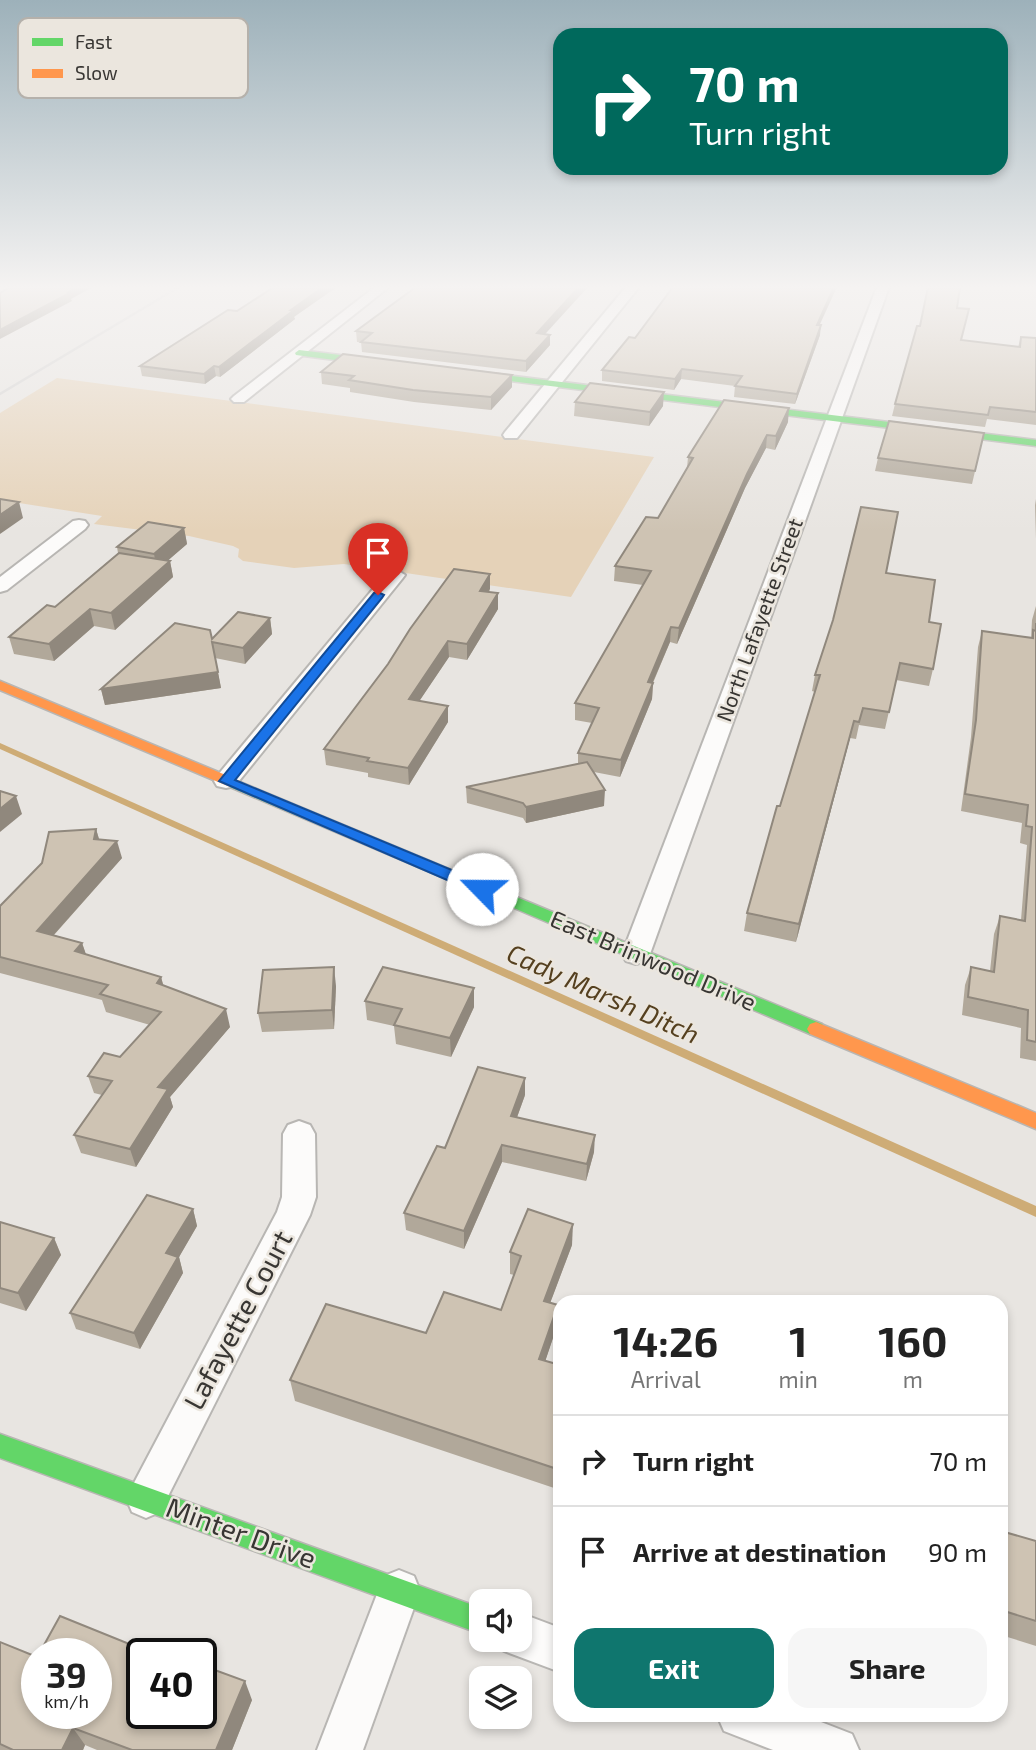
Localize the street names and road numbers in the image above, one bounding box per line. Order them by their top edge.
street label: North Lafayette Street [710,514,807,725]
street label: East Brinwood Drive [546,903,761,1016]
street label: Lafayette Court [176,1224,299,1415]
street label: Minter Drive [162,1489,321,1575]

